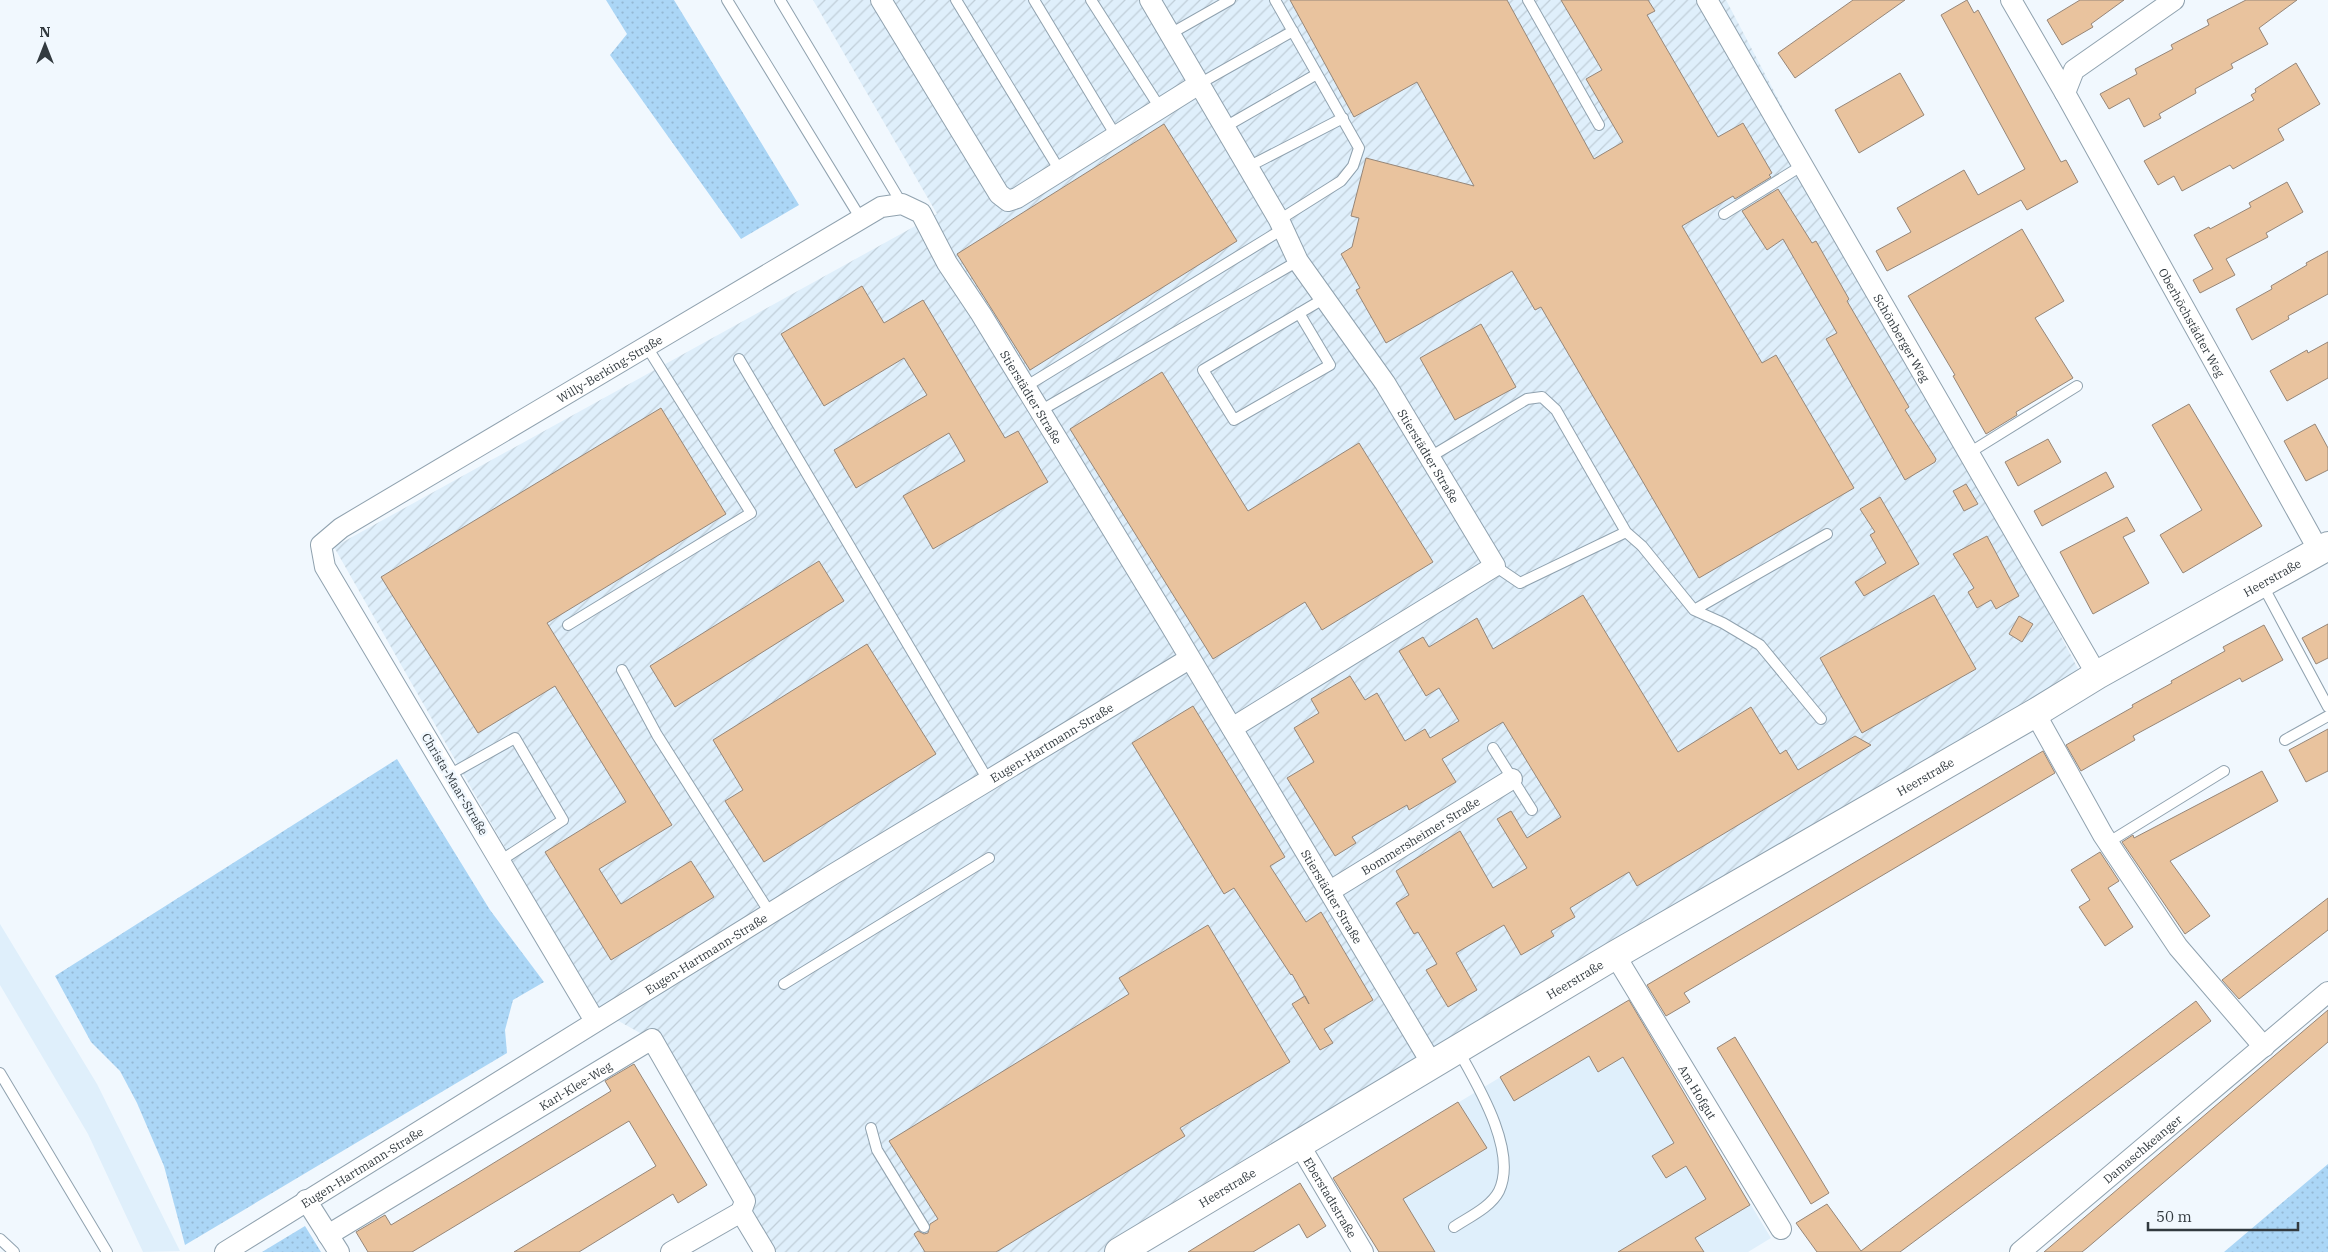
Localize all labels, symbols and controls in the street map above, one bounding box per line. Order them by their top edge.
north arrow [20,20,70,70]
text: N [39,23,51,41]
street label: Oberhöchstädter Weg [2156,265,2229,380]
street label: Schönberger Weg [1871,291,1934,385]
street label: Willy-Berking-Straße [554,331,665,406]
street label: Stierstädter Straße [997,347,1066,446]
street label: Stierstädter Straße [1395,406,1463,505]
street label: Heerstraße [2241,555,2303,599]
street label: Eugen-Hartmann-Straße [987,699,1116,785]
street label: Christa-Maar-Straße [419,730,491,838]
street label: Heerstraße [1894,754,1956,799]
street label: Bommersheimer Straße [1358,793,1482,878]
street label: Stierstädter Straße [1298,847,1366,946]
street label: Eugen-Hartmann-Straße [642,910,770,997]
street label: Heerstraße [1543,956,1606,1002]
street label: Karl-Klee-Weg [536,1058,615,1113]
street label: Am Hofgut [1676,1062,1720,1122]
street label: Damaschkeanger [2100,1111,2185,1186]
street label: Eugen-Hartmann-Straße [298,1123,426,1211]
street label: Eberstadtstraße [1301,1154,1360,1240]
street label: Heerstraße [1196,1164,1258,1210]
scale bar [2148,1200,2298,1232]
text: 50 m [2156,1207,2192,1226]

